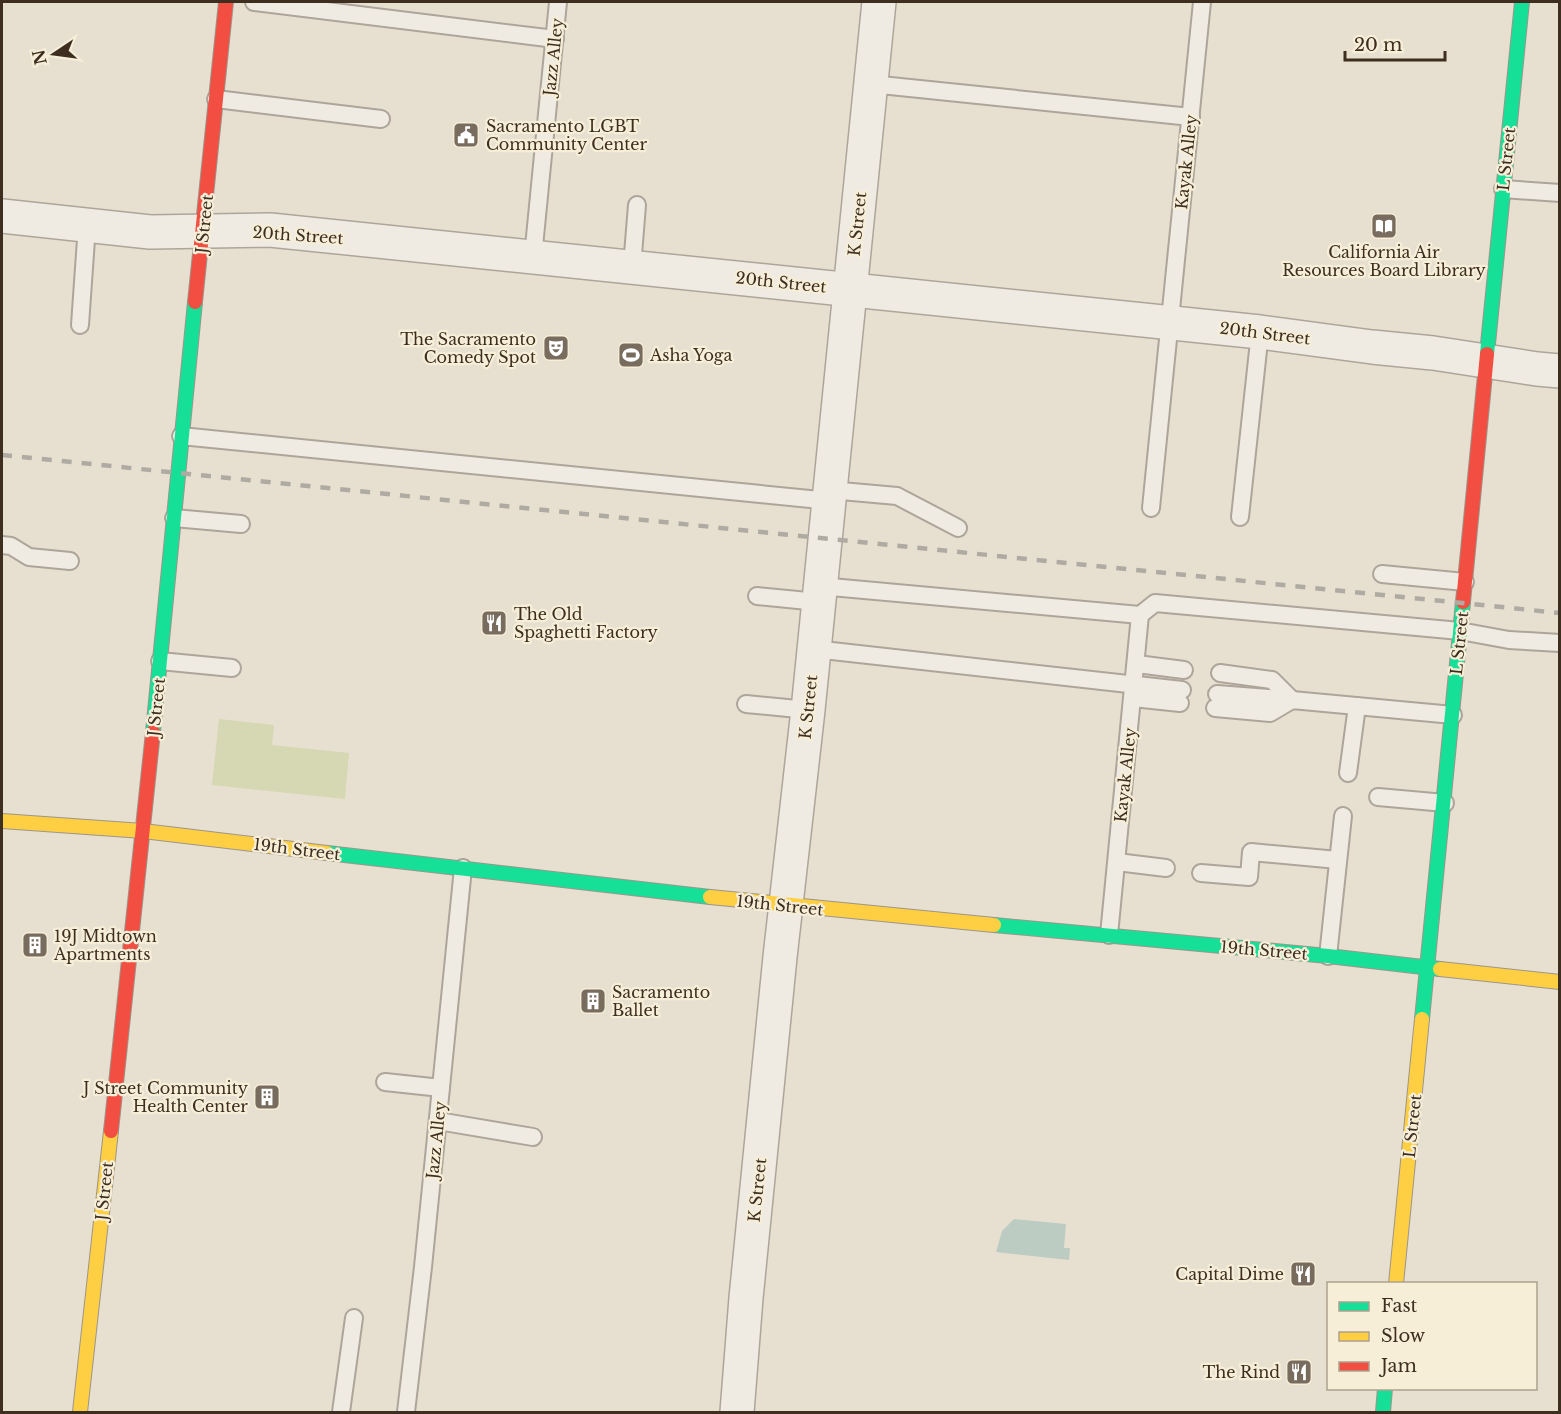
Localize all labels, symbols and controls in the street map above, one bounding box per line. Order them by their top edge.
street label: Jazz Alley [539,16,567,99]
north arrow [24,24,84,84]
scale bar [1345,24,1446,62]
text: 20 m [1354,34,1402,56]
text: N [28,48,51,67]
street label: Kayak Alley [1171,113,1201,211]
place label: Sacramento LGBT Community Center [486,116,647,154]
public building icon: Sacramento LGBT Community Center [451,120,481,150]
street label: L Street [1493,126,1519,192]
street label: K Street [844,191,870,257]
street label: J Street [191,194,217,256]
library icon: California Air Resources Board Library [1369,211,1399,241]
street label: 20th Street [252,222,344,248]
place label: California Air Resources Board Library [1282,242,1487,280]
street label: 20th Street [735,267,827,297]
street label: 20th Street [1219,318,1311,348]
place label: The Sacramento Comedy Spot [400,329,536,367]
theatre icon: The Sacramento Comedy Spot [541,333,571,363]
sports icon: Asha Yoga [616,340,646,370]
place label: Asha Yoga [649,345,732,365]
place label: The Old Spaghetti Factory [514,604,659,642]
restaurant icon: The Old Spaghetti Factory [479,608,509,638]
street label: L Street [1446,610,1472,676]
street label: K Street [795,674,821,740]
street label: J Street [143,677,169,739]
street label: Kayak Alley [1110,726,1140,824]
street label: 19th Street [253,834,341,864]
street label: 19th Street [736,890,824,920]
place label: 19J Midtown Apartments [53,926,157,964]
building icon: 19J Midtown Apartments [20,930,50,960]
street label: 19th Street [1220,936,1308,964]
place label: Sacramento Ballet [612,982,710,1020]
building icon: Sacramento Ballet [578,986,608,1016]
place label: J Street Community Health Center [81,1078,249,1116]
building icon: J Street Community Health Center [252,1082,282,1112]
street label: L Street [1399,1093,1425,1159]
street label: Jazz Alley [422,1099,450,1182]
street label: K Street [744,1157,770,1223]
street label: J Street [91,1161,117,1223]
restaurant icon: Capital Dime [1288,1259,1318,1289]
place label: Capital Dime [1175,1264,1284,1284]
legend [1327,1282,1537,1390]
text: Fast [1381,1295,1418,1317]
text: Slow [1381,1325,1426,1347]
text: Jam [1379,1355,1417,1377]
restaurant icon: The Rind [1284,1357,1314,1387]
place label: The Rind [1202,1362,1280,1382]

